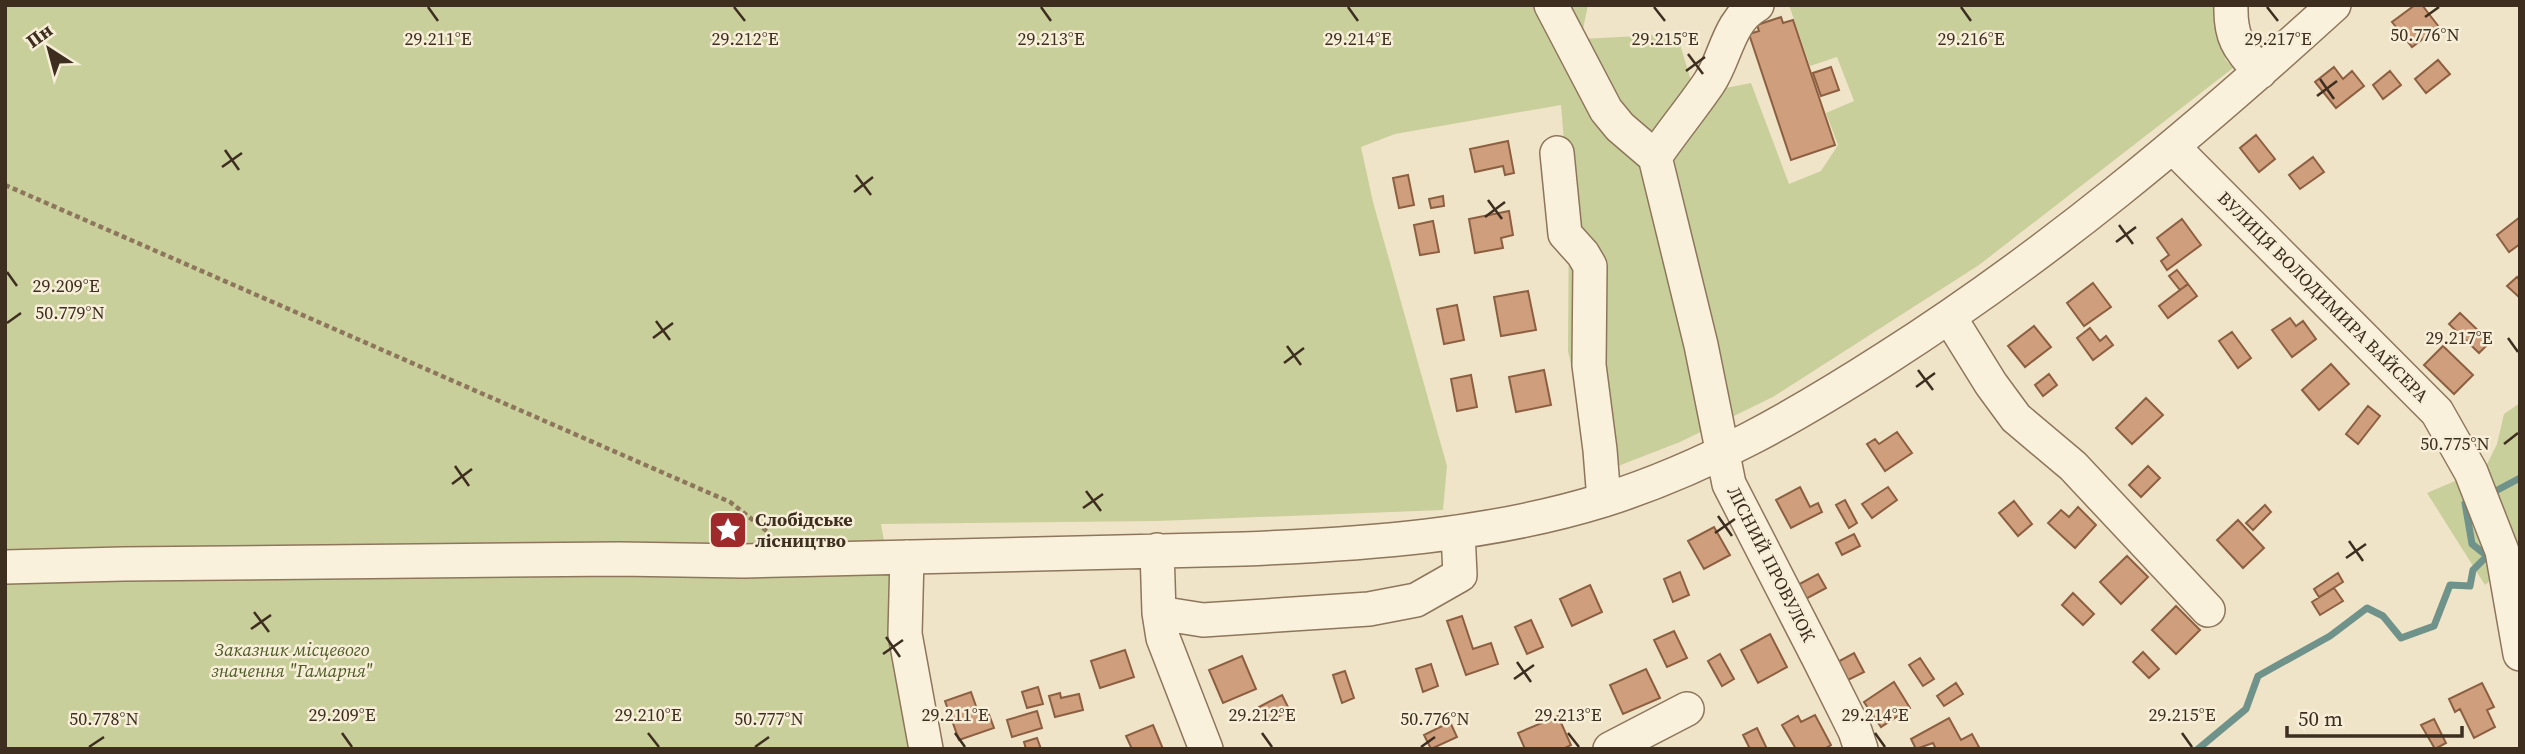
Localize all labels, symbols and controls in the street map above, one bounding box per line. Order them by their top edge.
north arrow [14,14,84,84]
text: Пн [21,17,57,54]
text: 50.776°N [2390,22,2460,47]
text: 29.211°E [404,26,472,51]
text: 29.212°E [711,26,779,51]
text: 29.213°E [1017,26,1085,51]
text: 29.214°E [1324,26,1392,51]
text: 29.215°E [1631,26,1699,51]
text: 29.216°E [1937,26,2005,51]
text: 29.217°E [2244,26,2312,51]
street label: ВУЛИЦЯ ВОЛОДИМИРА ВАЙСЕРА [2212,186,2434,408]
text: 29.209°E [32,273,100,298]
text: 50.779°N [35,300,105,325]
text: 29.217°E [2425,325,2493,350]
text: 50.775°N [2420,431,2490,456]
street label: ЛІСНИЙ ПРОВУЛОК [1721,482,1822,646]
place label: Слобідське лісництво [755,507,853,553]
place icon: Слобідське лісництво [707,509,749,551]
park label: Заказник місцевого значення "Гамарня" [211,637,373,683]
scale bar [2287,694,2462,738]
text: 29.209°E [308,702,376,727]
text: 29.210°E [614,702,682,727]
text: 29.211°E [921,702,989,727]
text: 29.212°E [1228,702,1296,727]
text: 29.213°E [1534,702,1602,727]
text: 29.214°E [1841,702,1909,727]
text: 29.215°E [2148,702,2216,727]
text: 50 m [2298,704,2343,733]
text: 50.778°N [69,706,139,731]
text: 50.777°N [734,706,804,731]
text: 50.776°N [1400,706,1470,731]

